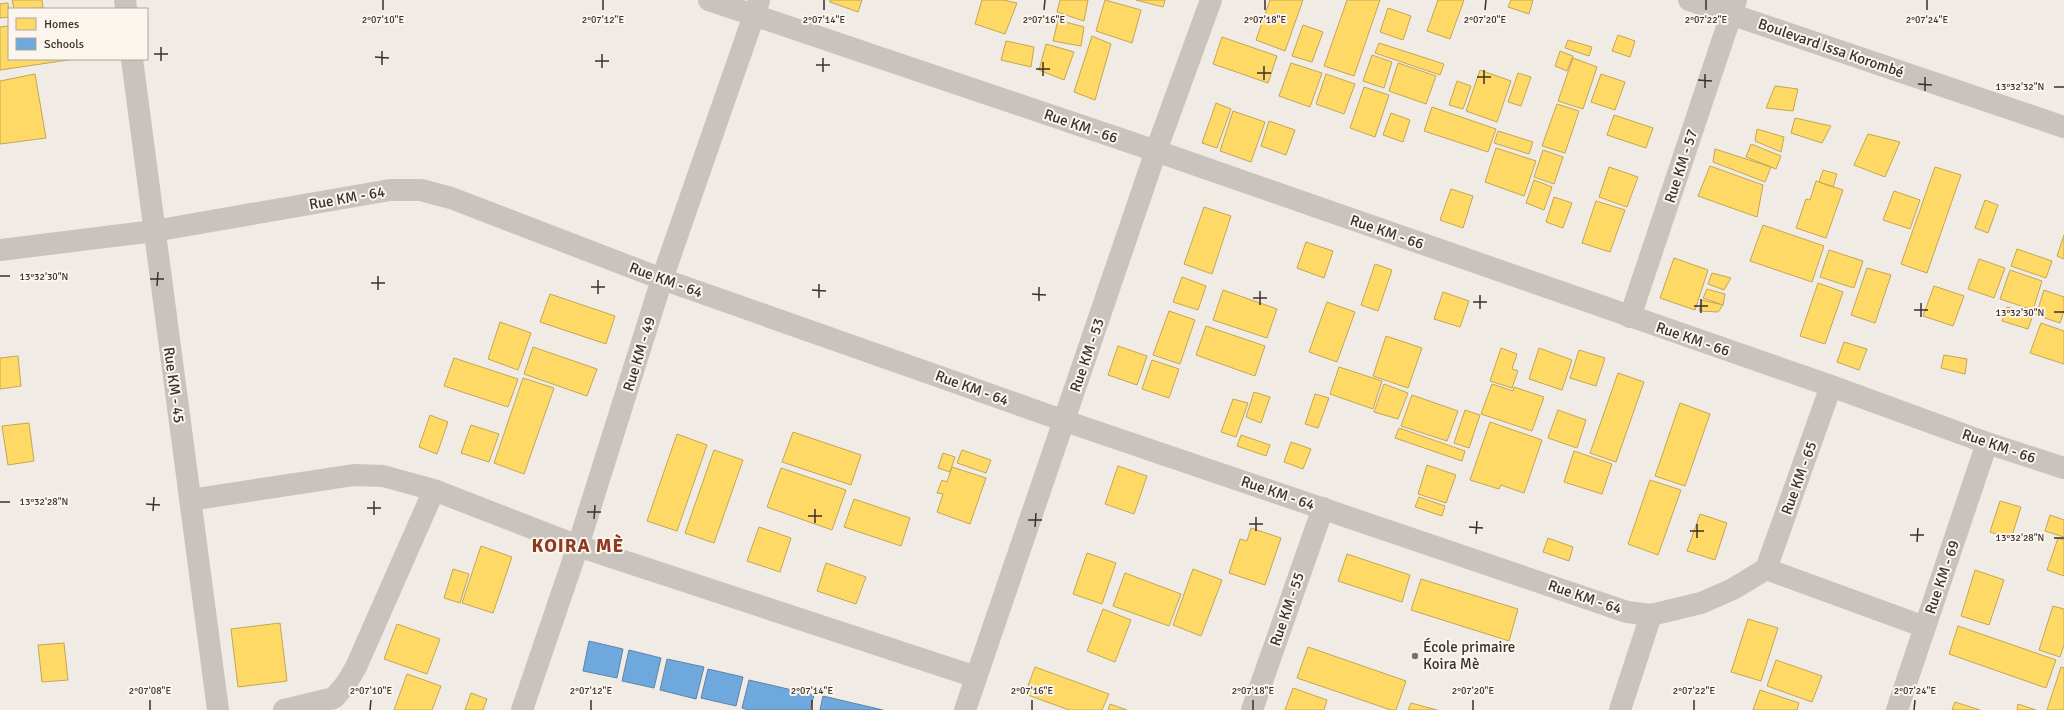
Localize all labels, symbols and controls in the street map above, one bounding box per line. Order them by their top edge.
legend [8,8,148,60]
text: 2°07'10"E [362,14,404,26]
text: 2°07'12"E [582,14,624,26]
text: 2°07'14"E [803,14,845,26]
text: 2°07'16"E [1023,14,1065,26]
text: 2°07'18"E [1244,14,1286,26]
text: 2°07'20"E [1464,14,1506,26]
text: 2°07'22"E [1685,14,1727,26]
text: 2°07'24"E [1906,14,1948,26]
street label: Boulevard Issa Korombé [1756,15,1906,81]
text: Homes [44,17,79,32]
text: Schools [44,37,84,52]
text: 13°32'32"N [1996,81,2044,93]
street label: Rue KM - 66 [1042,105,1120,147]
street label: Rue KM - 57 [1661,127,1701,205]
street label: Rue KM - 64 [308,182,386,214]
street label: Rue KM - 66 [1348,211,1426,253]
street label: Rue KM - 64 [627,258,705,302]
text: 13°32'30"N [20,271,68,283]
text: 13°32'30"N [1996,307,2044,319]
street label: Rue KM - 49 [619,315,659,393]
street label: Rue KM - 53 [1066,316,1108,394]
street label: Rue KM - 66 [1654,318,1732,360]
street label: Rue KM - 45 [160,346,188,424]
street label: Rue KM - 64 [933,366,1011,410]
street label: Rue KM - 66 [1960,425,2038,467]
street label: Rue KM - 65 [1777,439,1821,517]
street label: Rue KM - 64 [1239,472,1317,514]
text: 13°32'28"N [20,496,68,508]
text: 13°32'28"N [1996,532,2044,544]
district label: KOIRA MÈ [532,534,625,558]
street label: Rue KM - 69 [1921,538,1963,616]
street label: Rue KM - 55 [1266,570,1308,648]
street label: Rue KM - 64 [1546,576,1624,618]
place label: École primaire Koira Mè [1423,637,1515,673]
marker: École primaire Koira Mè [1410,651,1420,661]
text: 2°07'08"E [129,685,171,697]
text: 2°07'10"E [350,685,392,697]
text: 2°07'12"E [570,685,612,697]
text: 2°07'14"E [791,685,833,697]
text: 2°07'16"E [1011,685,1053,697]
text: 2°07'18"E [1232,685,1274,697]
text: 2°07'20"E [1452,685,1494,697]
text: 2°07'22"E [1673,685,1715,697]
text: 2°07'24"E [1894,685,1936,697]

